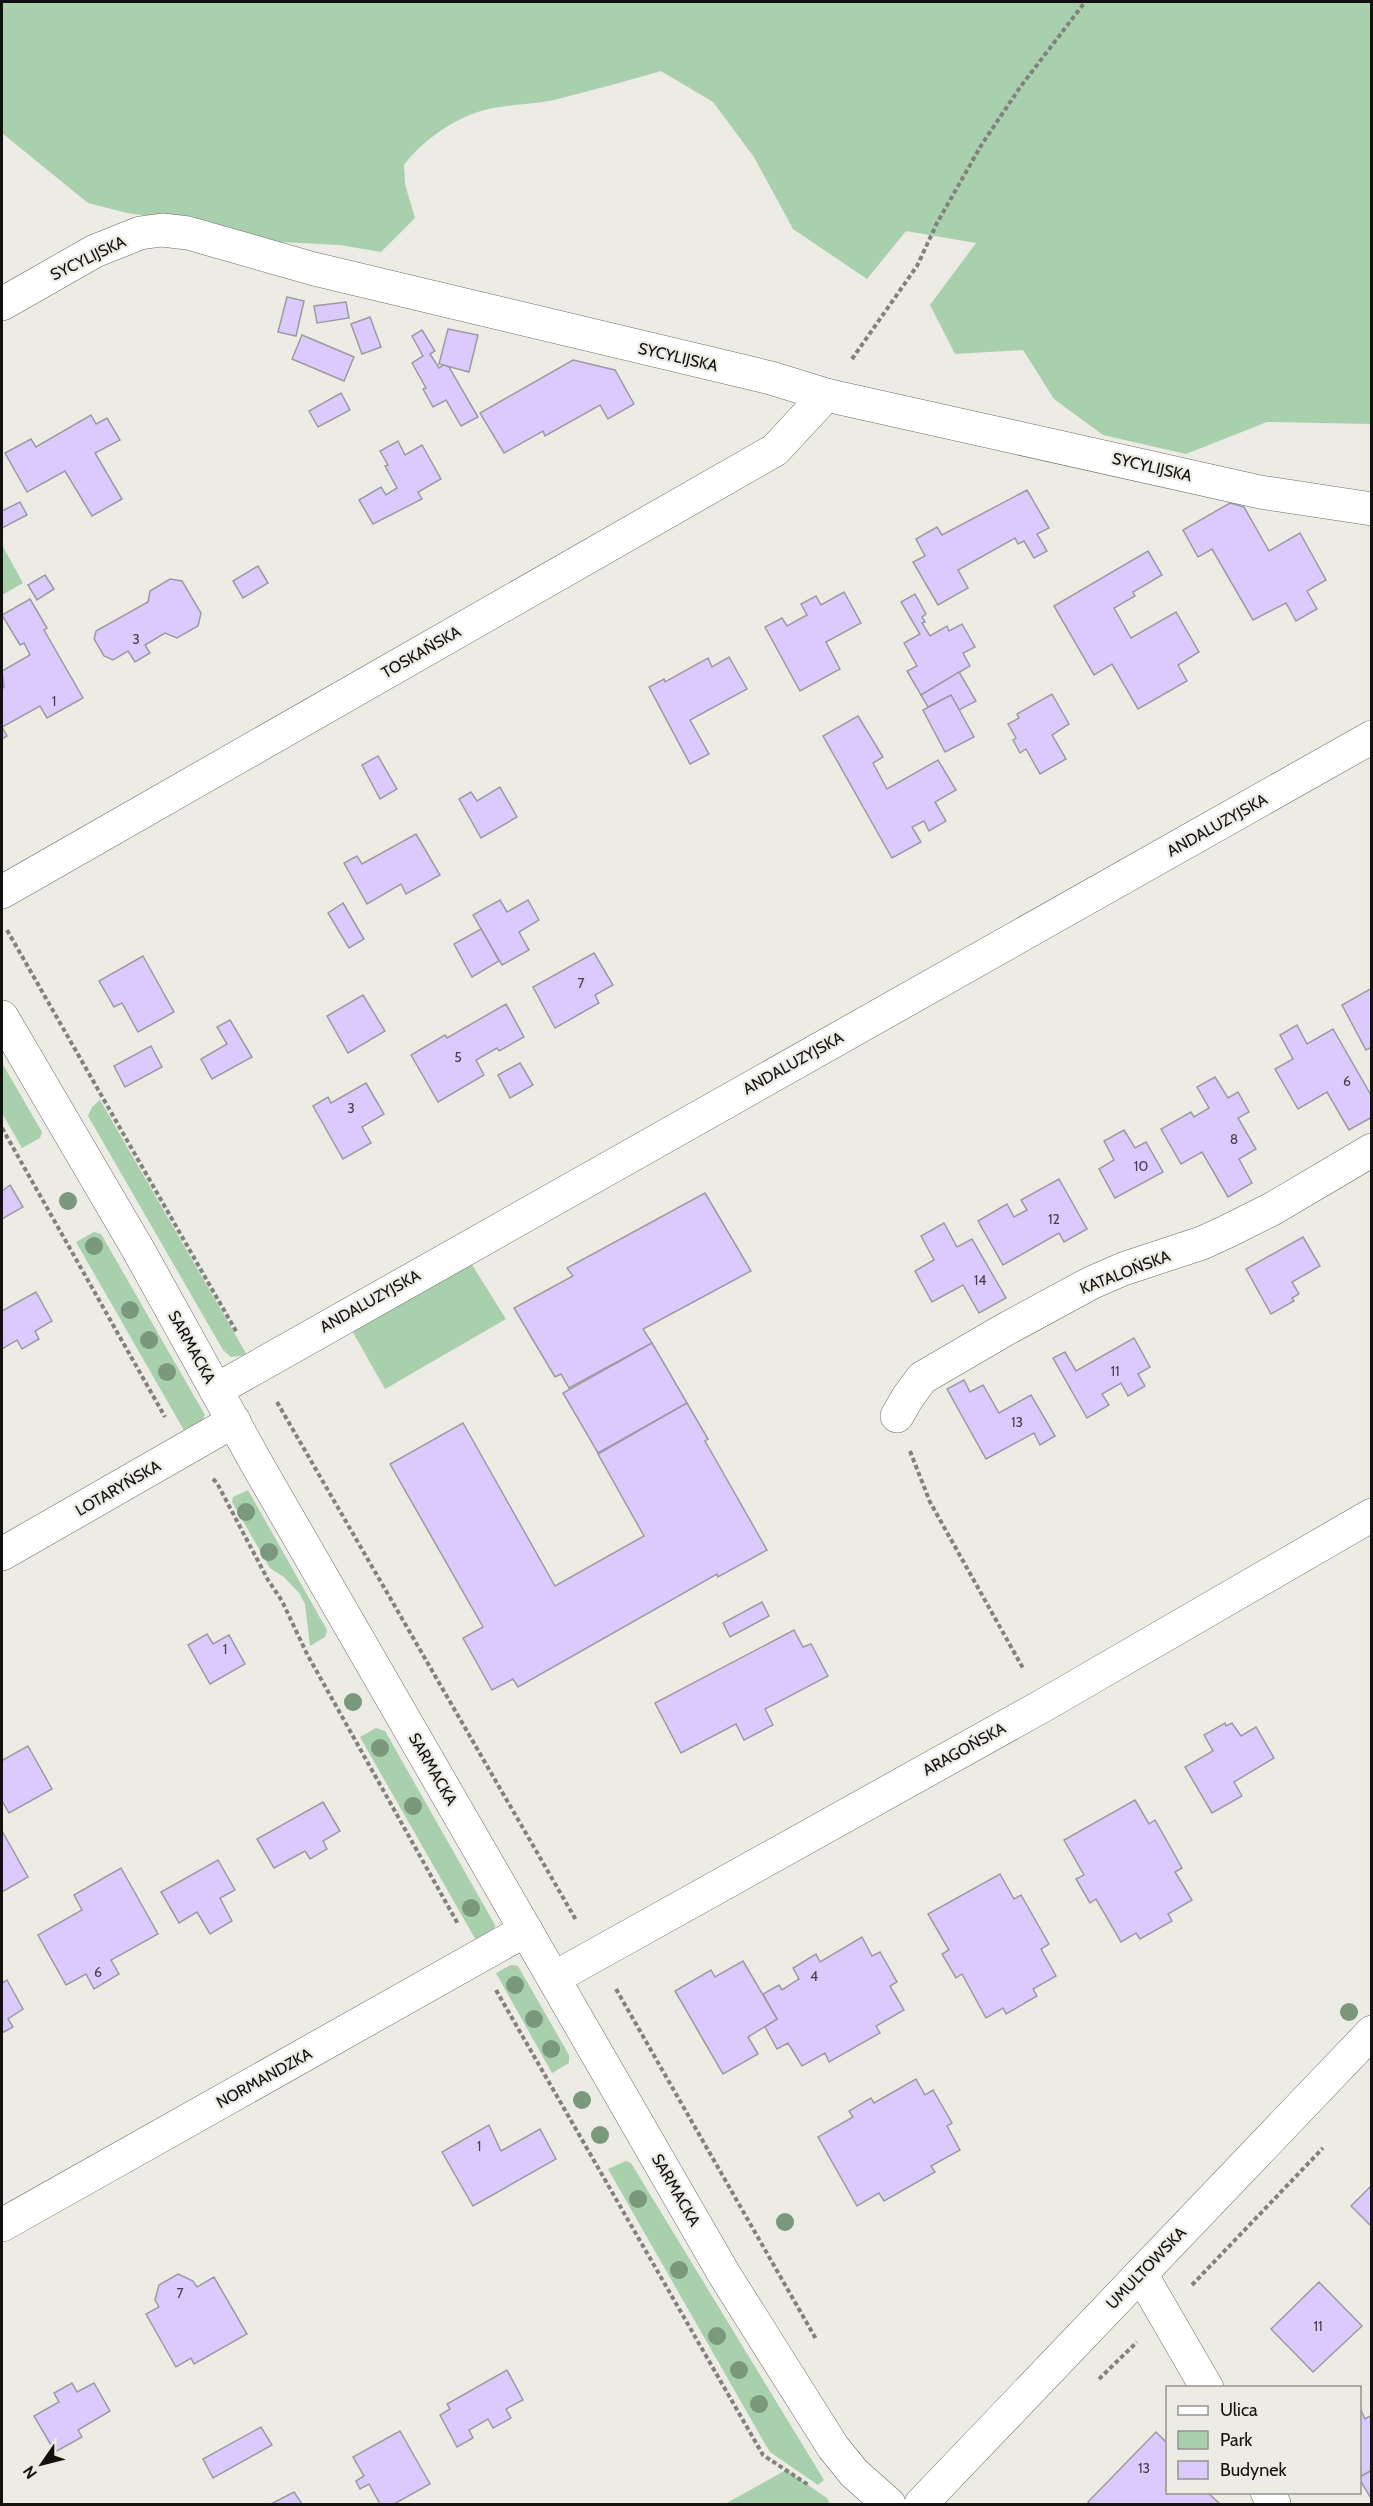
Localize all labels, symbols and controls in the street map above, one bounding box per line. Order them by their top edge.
street label: SYCYLIJSKA [47,232,129,284]
street label: SYCYLIJSKA [636,339,720,375]
street label: SYCYLIJSKA [1110,449,1194,485]
street label: TOSKAŃSKA [378,622,464,682]
house number: 3 [132,630,140,648]
house number: 1 [52,692,56,710]
street label: ANDALUZYJSKA [1163,790,1271,860]
house number: 7 [577,974,585,992]
street label: ANDALUZYJSKA [739,1028,847,1098]
house number: 5 [454,1048,462,1066]
house number: 6 [1343,1072,1351,1090]
house number: 3 [347,1099,355,1117]
house number: 8 [1230,1130,1238,1148]
house number: 10 [1134,1157,1148,1175]
house number: 12 [1048,1210,1060,1228]
street label: KATALOŃSKA [1077,1246,1173,1298]
street label: ANDALUZYJSKA [316,1266,424,1336]
house number: 14 [974,1271,986,1289]
street label: SARMACKA [164,1307,220,1387]
house number: 11 [1110,1362,1120,1380]
house number: 13 [1011,1413,1023,1431]
street label: LOTARYŃSKA [72,1456,164,1520]
house number: 1 [223,1640,227,1658]
street label: ARAGOŃSKA [919,1718,1009,1780]
street label: SARMACKA [405,1729,461,1809]
house number: 6 [94,1963,102,1981]
house number: 4 [810,1967,818,1985]
street label: NORMANDZKA [213,2044,315,2112]
house number: 1 [477,2137,481,2155]
street label: SARMACKA [648,2150,704,2230]
street label: UMULTOWSKA [1102,2223,1190,2313]
house number: 7 [176,2284,184,2302]
house number: 11 [1313,2317,1323,2335]
legend [1166,2386,1361,2494]
text: Ulica [1220,2399,1258,2421]
text: Park [1220,2429,1253,2451]
north arrow [12,2434,72,2494]
house number: 13 [1138,2459,1150,2477]
text: Budynek [1220,2459,1287,2481]
text: N [19,2462,41,2482]

